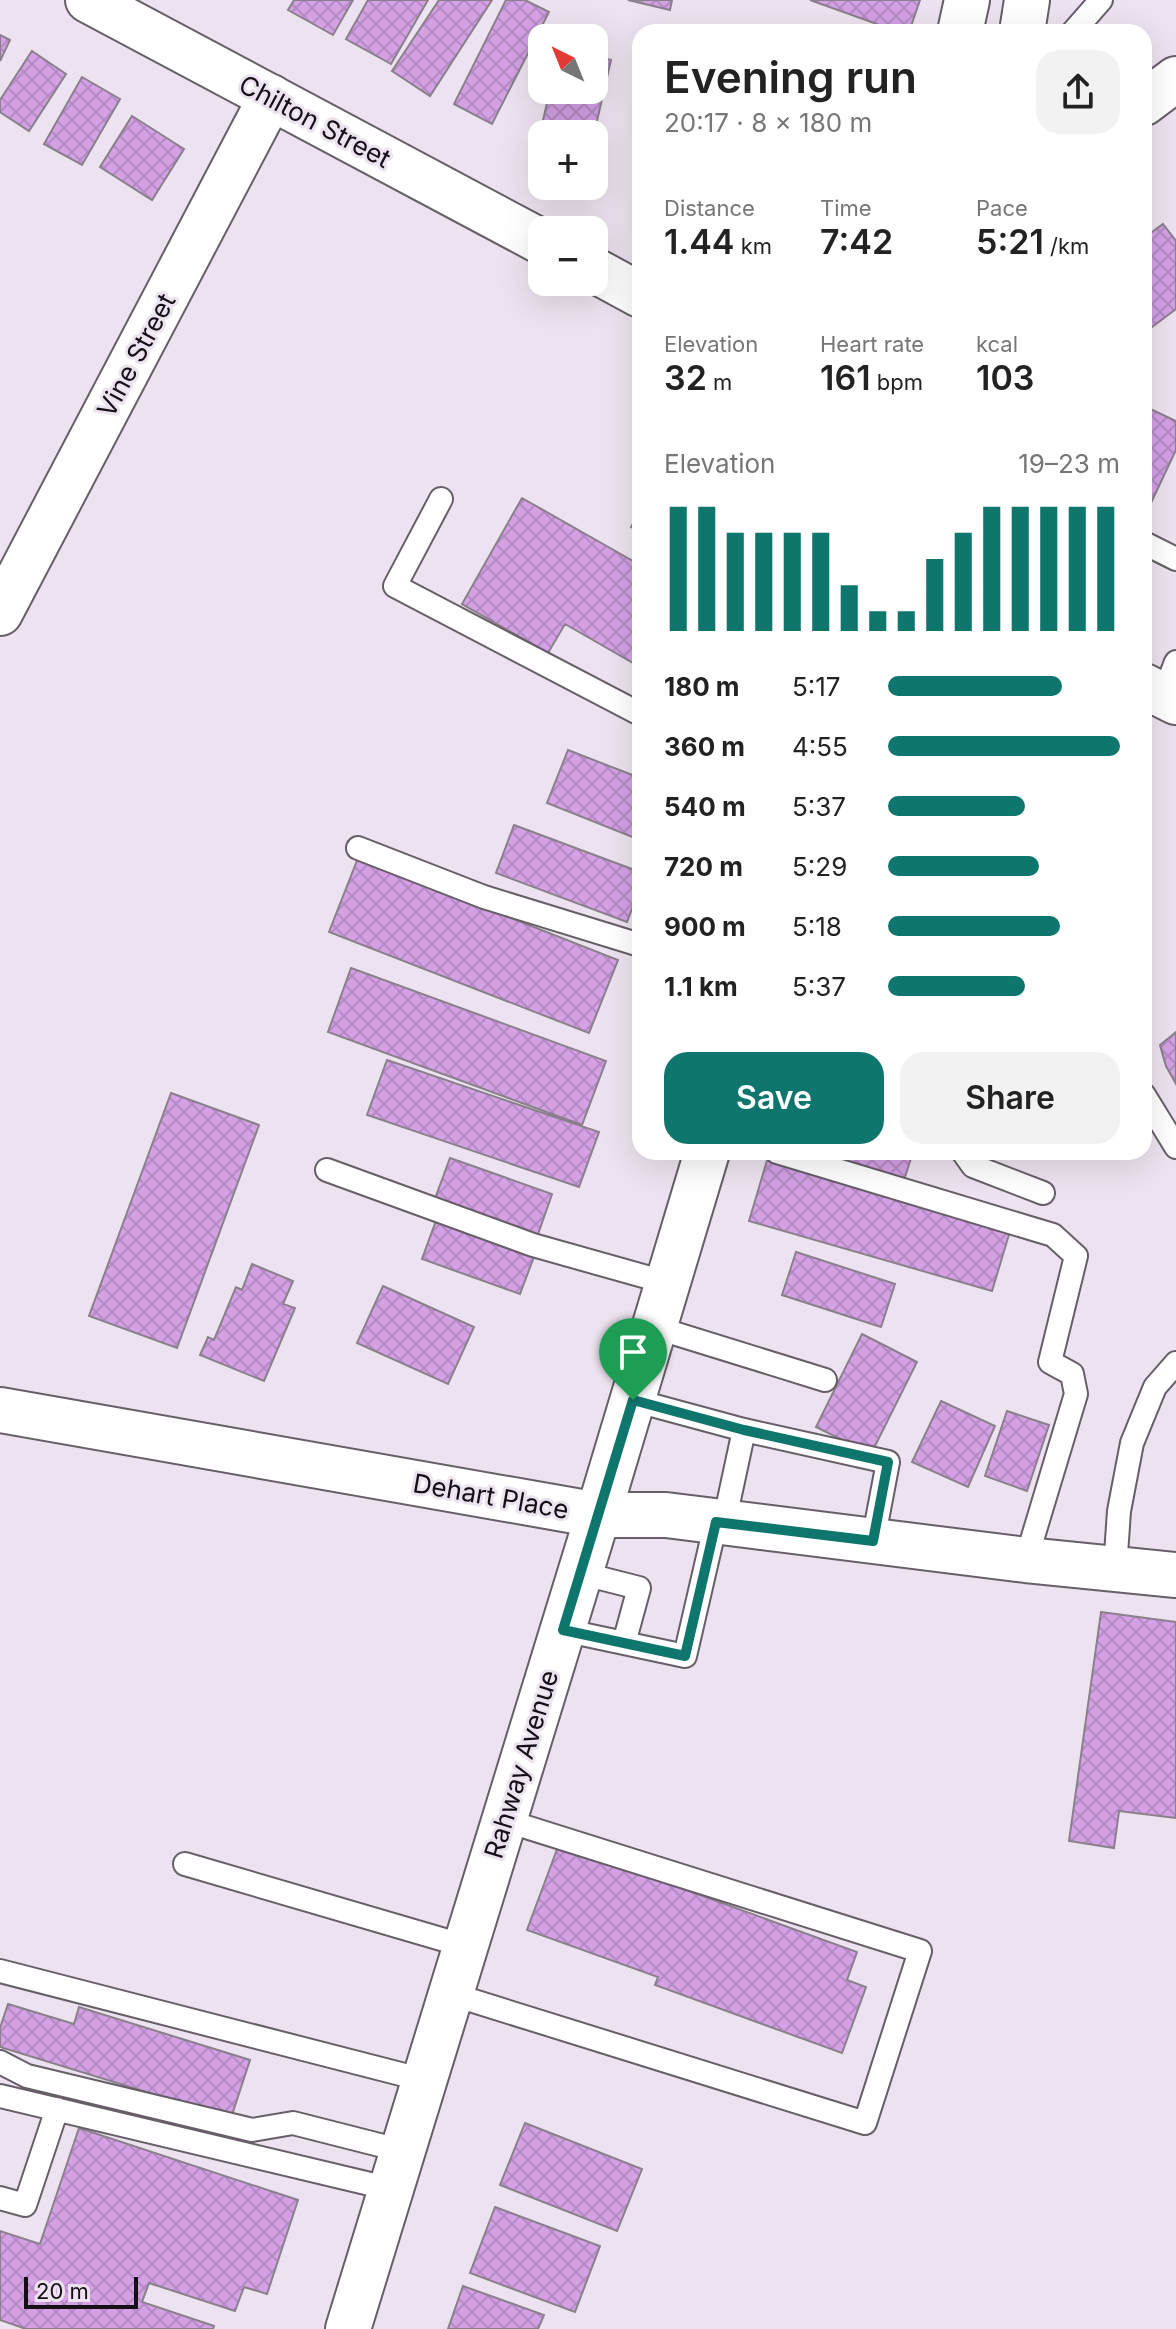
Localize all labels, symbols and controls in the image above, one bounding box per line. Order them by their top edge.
north arrow [528,24,608,104]
map controls [528,24,608,296]
text: Evening run [664,50,917,104]
button: share [1036,50,1120,134]
street label: Chilton Street [234,68,396,174]
text: 20:17 · 8 × 180 m [664,107,872,138]
button: + [528,120,608,200]
text: Distance [664,195,755,221]
text: Time [820,195,872,221]
text: Pace [976,195,1028,221]
button: − [528,216,608,296]
text: 1.44 [664,221,735,262]
text: 7:42 [820,221,893,262]
text: 5:21 [976,221,1044,262]
text: km [735,233,772,259]
text: /km [1044,233,1089,259]
street label: Vine Street [91,288,181,422]
text: Elevation [664,331,758,357]
text: Heart rate [820,331,924,357]
text: kcal [976,331,1018,357]
text: 32 [664,357,707,398]
text: 161 [820,357,871,398]
text: 103 [976,357,1034,398]
text: m [707,369,732,395]
text: bpm [871,369,923,395]
text: Elevation [664,448,775,479]
text: 19–23 m [1018,448,1120,479]
text: 180 m [664,671,740,702]
text: 5:17 [792,671,841,702]
text: 360 m [664,731,745,762]
text: 4:55 [792,731,848,762]
text: 540 m [664,791,746,822]
text: 5:37 [792,791,846,822]
text: 720 m [664,851,743,882]
text: 5:29 [792,851,847,882]
text: 900 m [664,911,746,942]
text: 5:18 [792,911,842,942]
text: 1.1 km [664,971,738,1002]
text: 5:37 [792,971,846,1002]
button: Save [664,1052,884,1144]
button: Share [900,1052,1120,1144]
pin [599,1318,667,1400]
icon: arrive [611,1330,655,1374]
street label: Dehart Place [411,1467,571,1525]
street label: Rahway Avenue [478,1666,564,1862]
scale bar [24,2273,138,2309]
text: 20 m [36,2278,89,2304]

